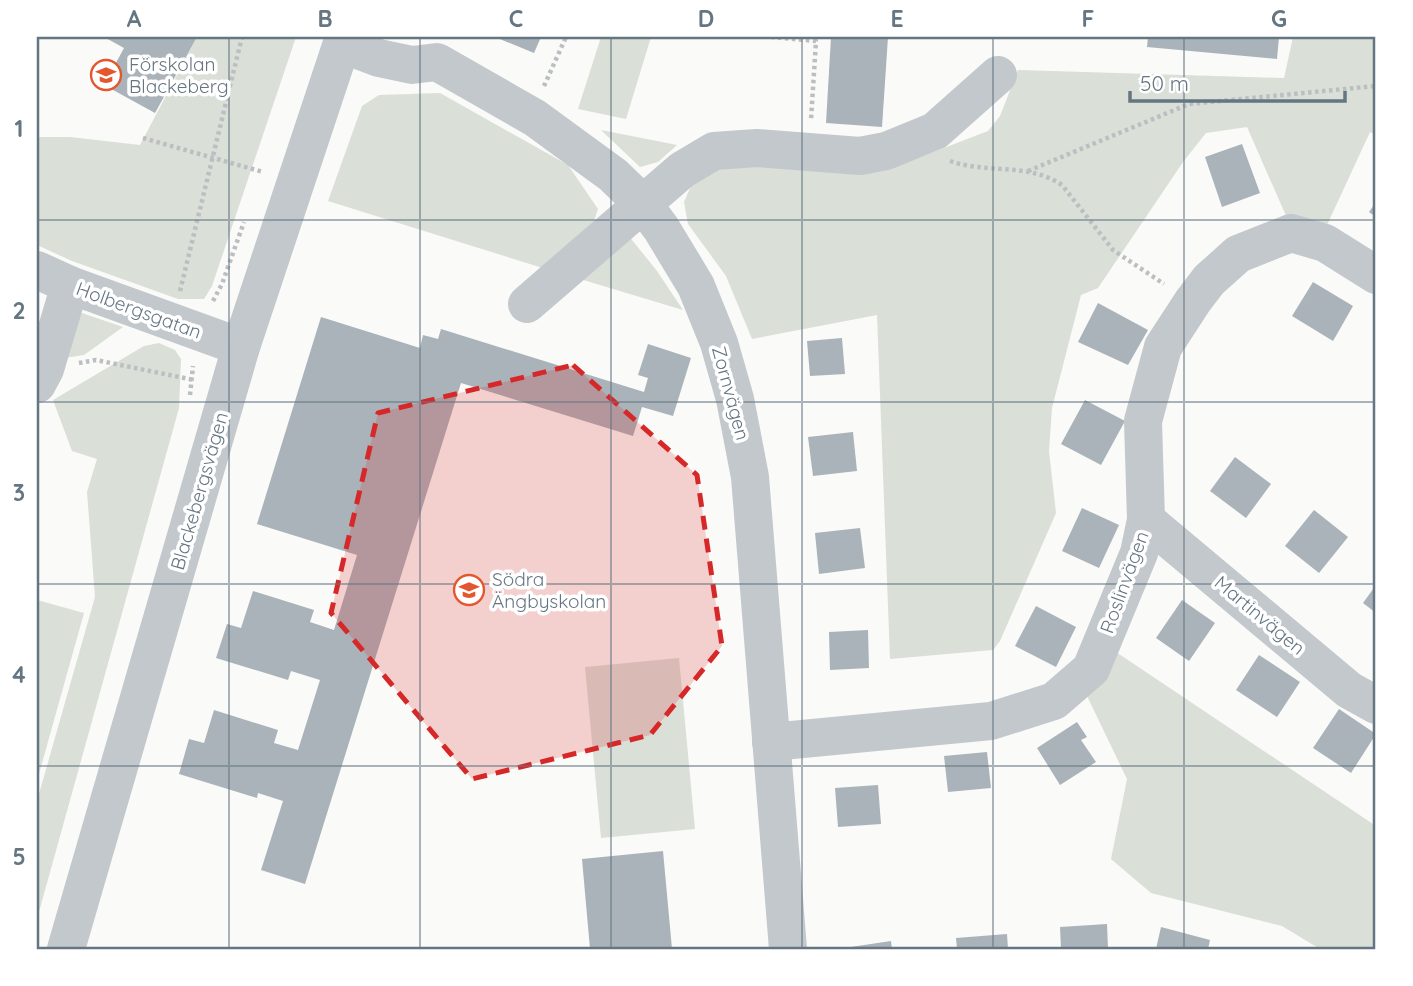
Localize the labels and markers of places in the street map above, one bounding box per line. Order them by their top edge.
place label: Förskolan Blackeberg [129,52,229,98]
school or university icon: Förskolan Blackeberg [89,58,123,92]
place label: Södra Ängbyskolan [492,567,606,613]
school or university icon: Södra Ängbyskolan [452,573,486,607]

